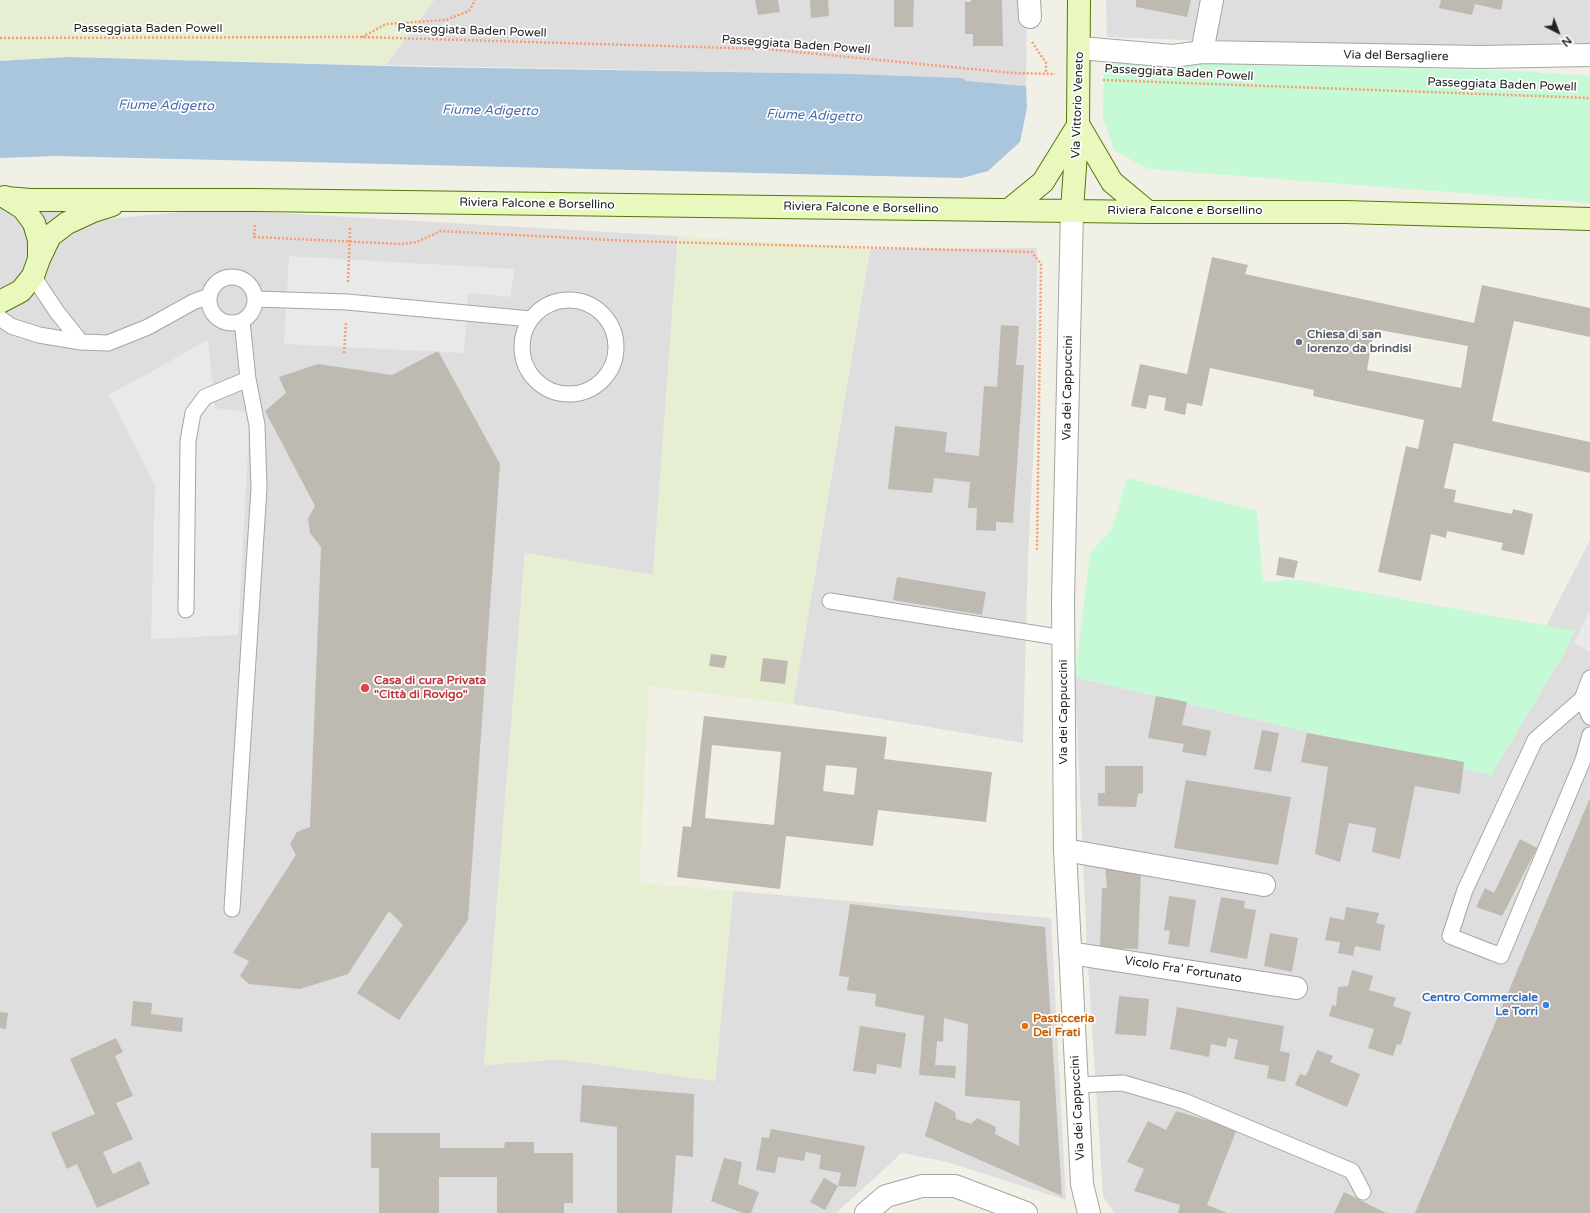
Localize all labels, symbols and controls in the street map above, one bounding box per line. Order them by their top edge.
north arrow [1538,12,1578,52]
street label: Passeggiata Baden Powell [397,21,547,41]
street label: Passeggiata Baden Powell [73,22,223,36]
street label: Passeggiata Baden Powell [721,33,871,57]
text: N [1559,34,1574,49]
street label: Via del Bersagliere [1343,48,1449,64]
street label: Via Vittorio Veneto [1069,51,1087,159]
street label: Passeggiata Baden Powell [1104,62,1254,84]
street label: Passeggiata Baden Powell [1427,75,1577,95]
water label: Fiume Adigetto [118,97,214,115]
water label: Fiume Adigetto [442,102,538,120]
water label: Fiume Adigetto [766,107,862,125]
street label: Riviera Falcone e Borsellino [459,195,615,213]
street label: Riviera Falcone e Borsellino [783,199,939,217]
street label: Riviera Falcone e Borsellino [1107,204,1263,218]
place label: Chiesa di san lorenzo da brindisi [1307,328,1411,356]
street label: Via dei Cappuccini [1060,335,1076,441]
marker: Chiesa di san lorenzo da brindisi [1294,337,1304,347]
street label: Via dei Cappuccini [1057,659,1071,765]
place label: Casa di cura Privata "Città di Rovigo" [374,674,486,702]
marker: Casa di cura Privata "Città di Rovigo" [359,682,371,694]
street label: Vicolo Fra' Fortunato [1123,954,1243,986]
place label: Centro Commerciale Le Torri [1422,991,1538,1019]
marker: Centro Commerciale Le Torri [1541,1000,1551,1010]
place label: Pasticceria Dei Frati [1033,1012,1095,1040]
marker: Pasticceria Dei Frati [1020,1021,1030,1031]
street label: Via dei Cappuccini [1068,1055,1088,1161]

